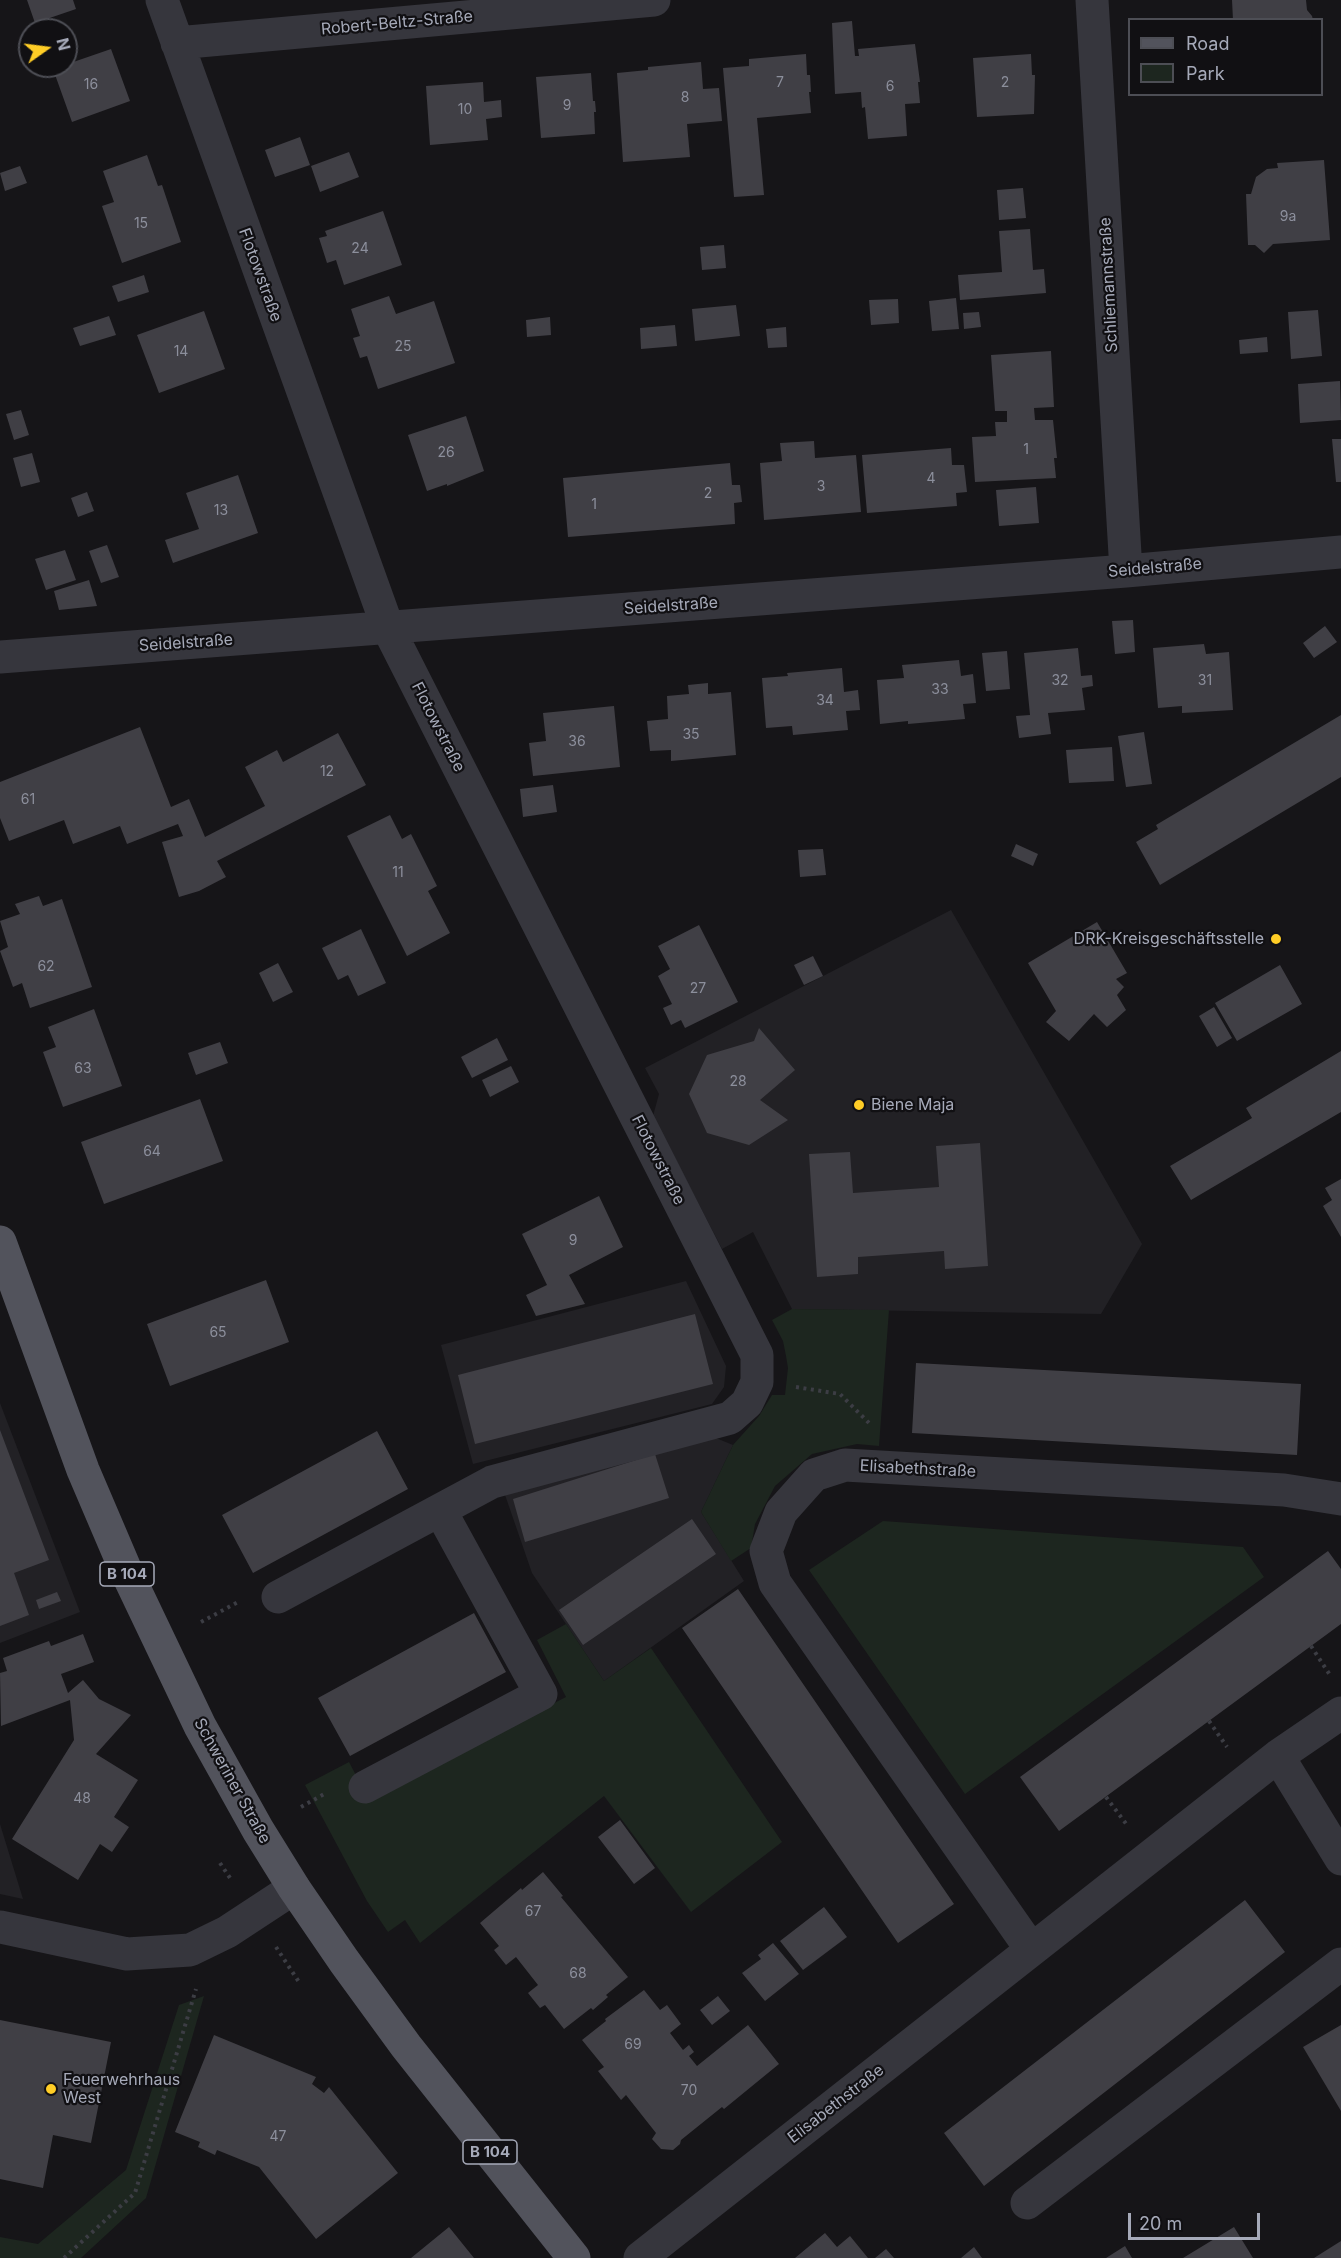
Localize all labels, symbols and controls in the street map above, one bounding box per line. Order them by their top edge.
street label: Robert-Beltz-Straße [320,7,474,39]
north arrow [18,18,78,78]
legend [1128,18,1323,96]
text: Road [1186,33,1229,54]
text: N [52,36,75,52]
text: Park [1186,63,1225,84]
house number: 7 [776,75,784,91]
house number: 2 [1001,75,1009,91]
house number: 16 [84,77,98,93]
house number: 6 [886,79,894,95]
house number: 8 [681,90,689,106]
house number: 9 [563,98,571,114]
house number: 10 [458,102,472,118]
house number: 9a [1280,209,1296,225]
house number: 15 [134,216,148,232]
street label: Schliemannstraße [1096,217,1122,353]
street label: Flotowstraße [234,226,286,324]
house number: 24 [351,241,369,257]
house number: 25 [394,339,412,355]
house number: 14 [174,344,188,360]
house number: 1 [1023,442,1029,458]
house number: 26 [437,445,455,461]
house number: 4 [926,471,936,487]
house number: 3 [817,479,825,495]
house number: 2 [704,486,712,502]
house number: 1 [591,497,597,513]
house number: 13 [214,503,228,519]
street label: Seidelstraße [1107,554,1203,582]
street label: Seidelstraße [623,593,719,619]
street label: Seidelstraße [138,630,234,656]
house number: 32 [1051,673,1069,689]
house number: 31 [1198,673,1212,689]
street label: Flotowstraße [407,679,469,775]
house number: 33 [931,682,949,698]
house number: 34 [816,693,834,709]
house number: 35 [682,727,700,743]
house number: 36 [568,734,586,750]
house number: 12 [320,764,334,780]
house number: 61 [21,792,35,808]
house number: 11 [392,865,404,881]
place label: DRK-Kreisgeschäftsstelle [1074,929,1264,949]
marker: DRK-Kreisgeschäftsstelle [1269,932,1283,946]
house number: 62 [37,959,55,975]
house number: 27 [690,981,706,997]
house number: 63 [74,1061,92,1077]
house number: 28 [729,1074,747,1090]
place label: Biene Maja [871,1095,954,1115]
marker: Biene Maja [852,1098,866,1112]
street label: Flotowstraße [627,1112,689,1208]
house number: 64 [143,1144,161,1160]
house number: 9 [569,1233,577,1249]
house number: 65 [209,1325,227,1341]
street label: Elisabethstraße [859,1456,977,1482]
road number: B 104 [100,1562,154,1586]
street label: Schweriner Straße [190,1715,274,1847]
house number: 48 [73,1791,91,1807]
house number: 67 [525,1904,541,1920]
house number: 68 [569,1966,587,1982]
house number: 69 [624,2037,642,2053]
street label: Elisabethstraße [784,2061,888,2147]
place label: Feuerwehrhaus West [63,2070,180,2108]
marker: Feuerwehrhaus West [44,2082,58,2096]
house number: 70 [681,2083,697,2099]
house number: 47 [270,2129,286,2145]
road number: B 104 [463,2140,517,2164]
scale bar [1131,2201,1263,2239]
text: 20 m [1139,2213,1182,2234]

